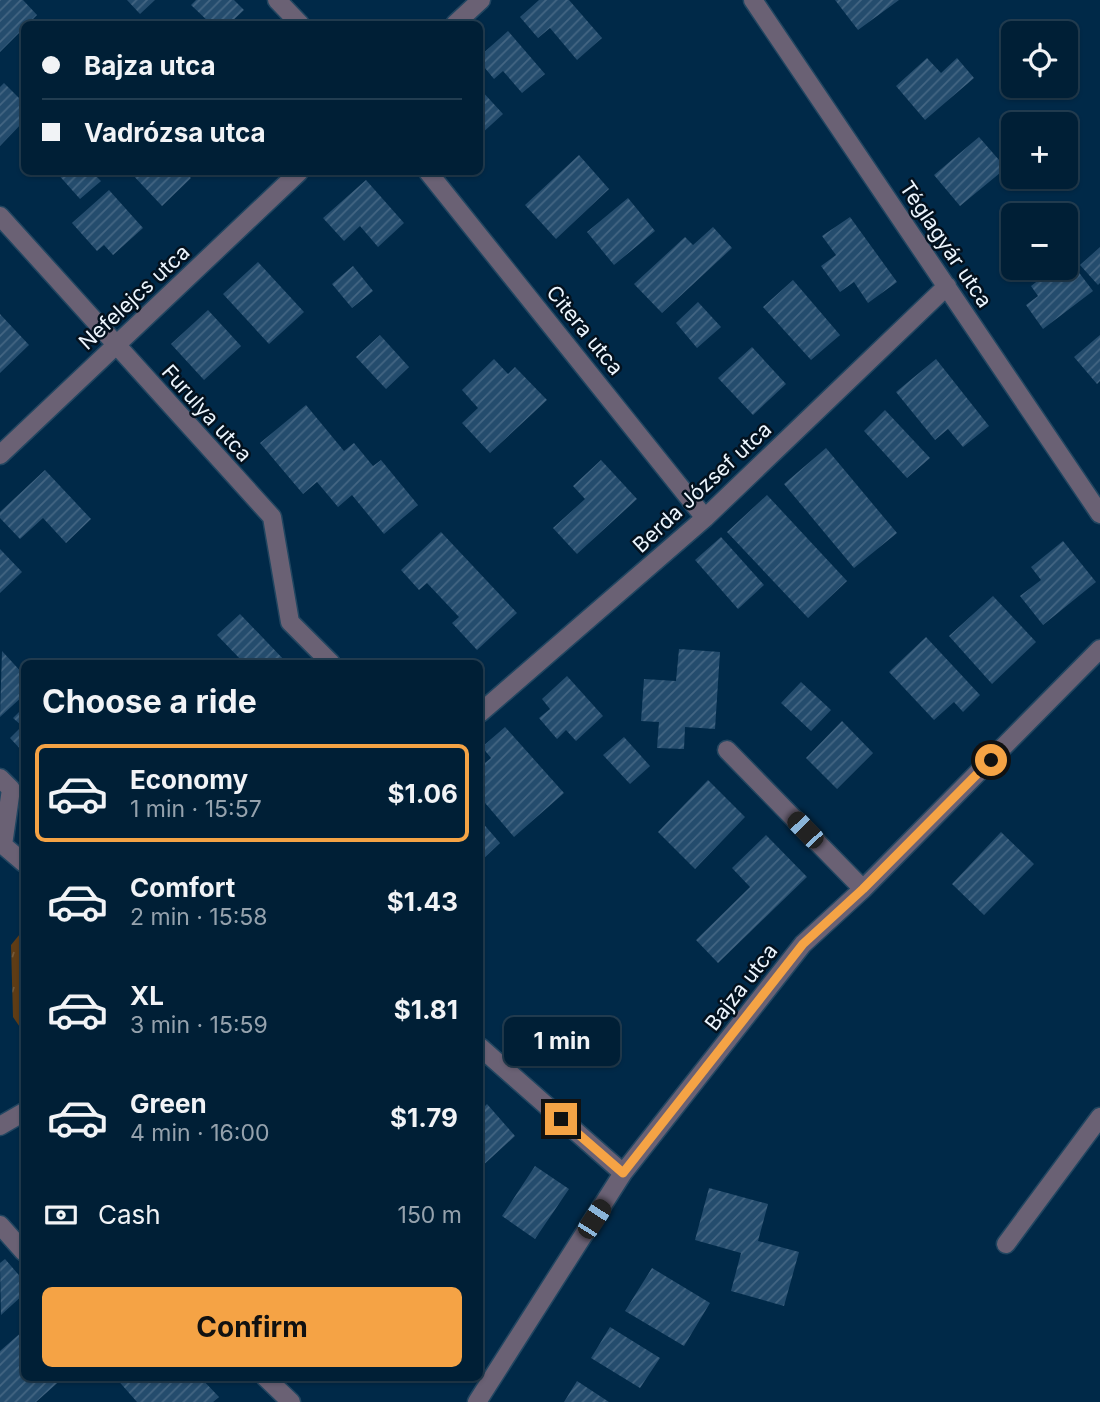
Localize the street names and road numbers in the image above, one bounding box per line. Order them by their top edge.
street label: Téglagyár utca [894,176,998,312]
street label: Nefelejcs utca [74,239,194,355]
street label: Citera utca [541,280,629,380]
street label: Furulya utca [157,359,257,467]
street label: Berda József utca [628,416,776,558]
street label: Bajza utca [699,939,783,1035]

